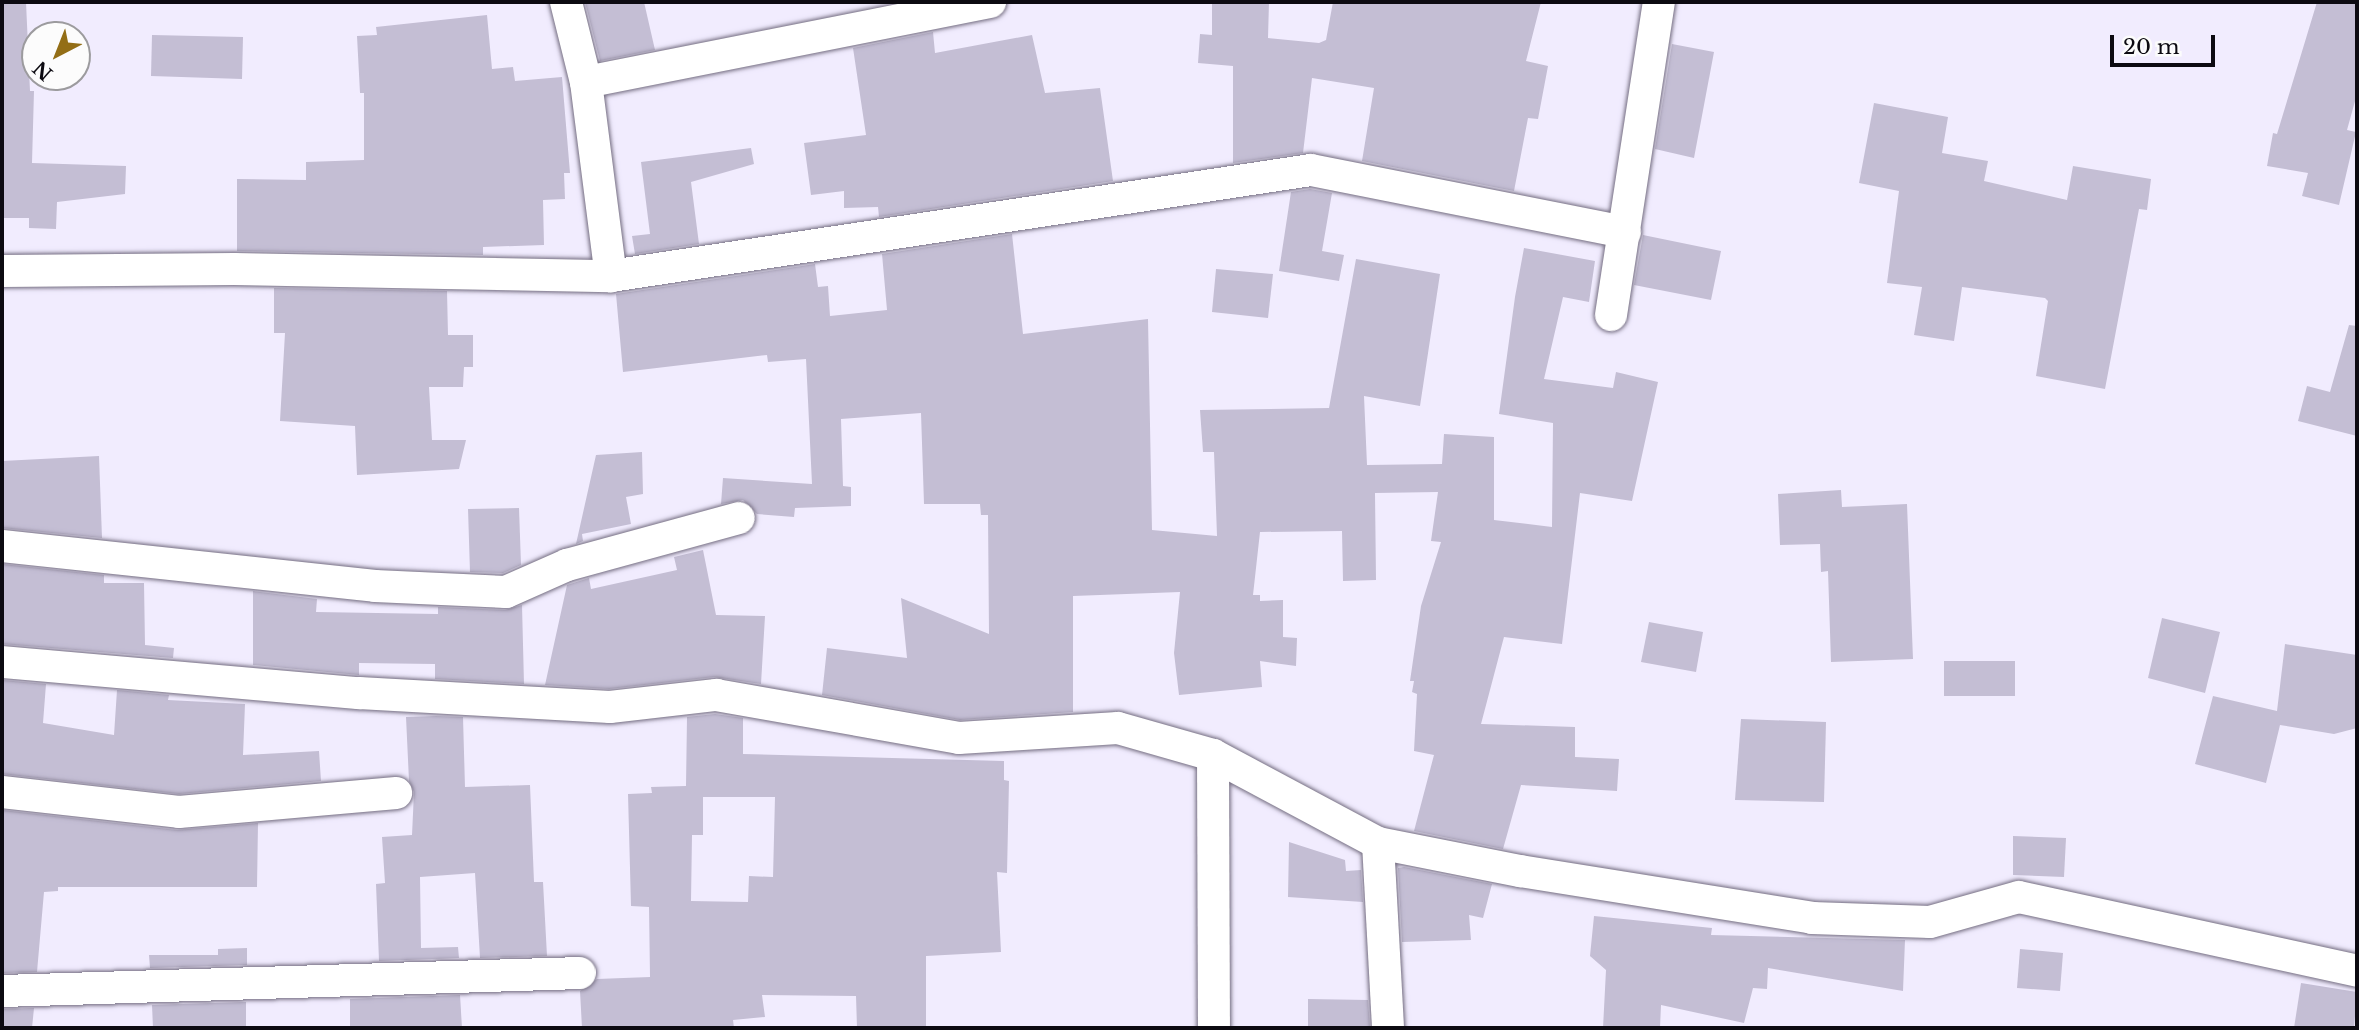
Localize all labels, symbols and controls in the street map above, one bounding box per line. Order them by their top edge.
north arrow [21,21,91,91]
scale bar [2114,21,2219,65]
text: 20 m [2123,34,2180,60]
text: N [29,56,57,85]

